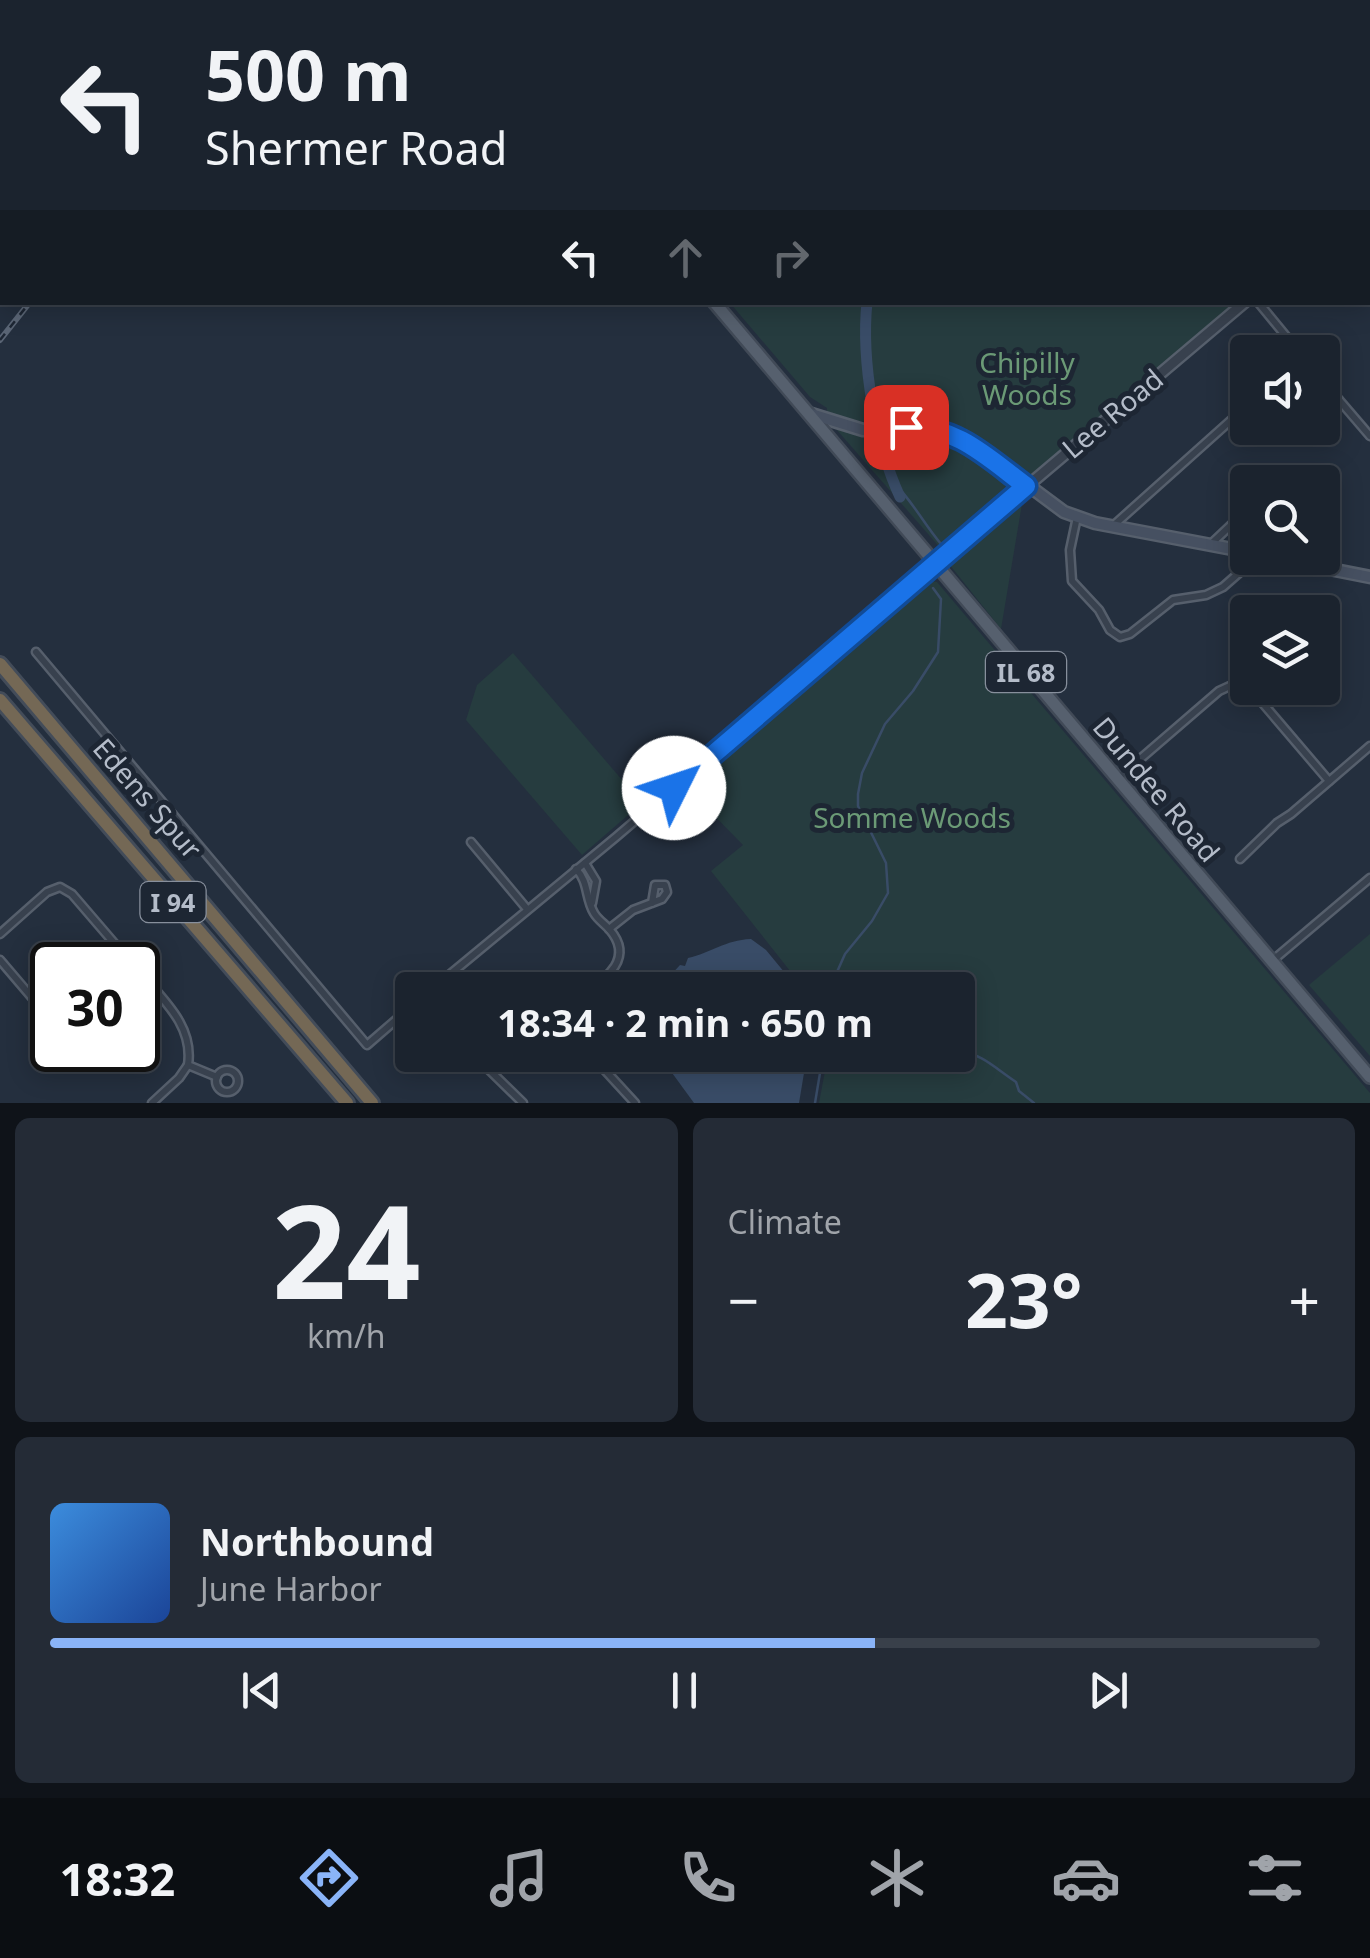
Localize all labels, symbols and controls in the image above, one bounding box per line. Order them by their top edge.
text: 500 m [205,26,412,122]
icon: left [40,40,170,170]
text: Shermer Road [205,117,507,178]
icon: left [553,230,608,285]
icon: ahead [658,230,713,285]
icon: right [763,230,818,285]
map controls [1230,335,1340,705]
button: sound [1230,335,1340,445]
park label: Chipilly Woods [979,343,1075,413]
street label: Lee Road [1054,360,1170,466]
pin [864,385,949,470]
icon: arrive [879,400,934,455]
button: search [1230,465,1340,575]
button: layers [1230,595,1340,705]
road number: IL 68 [986,652,1066,692]
street label: Dundee Road [1085,708,1229,870]
street label: Edens Spur [85,730,211,867]
position arrow [622,736,726,840]
park label: Somme Woods [813,798,1011,836]
road number: I 94 [140,882,206,922]
speed limit sign: 30 [30,942,160,1072]
text: 18:34 · 2 min · 650 m [497,996,873,1048]
text: 24 [272,1160,421,1337]
text: Climate [728,1200,842,1243]
text: 23° [965,1248,1083,1350]
text: − [728,1262,759,1337]
text: + [1289,1262,1320,1337]
text: km/h [307,1314,386,1357]
text: Northbound [200,1515,434,1567]
text: June Harbor [200,1567,382,1610]
icon: previous [234,1663,289,1718]
icon: pause [657,1663,712,1718]
icon: next [1081,1663,1136,1718]
icon: directions [294,1843,364,1913]
icon: music [484,1843,554,1913]
icon: phone [673,1843,743,1913]
icon: climate [862,1843,932,1913]
icon: car [1051,1843,1121,1913]
icon: filters [1240,1843,1310,1913]
text: 18:32 [60,1848,175,1909]

